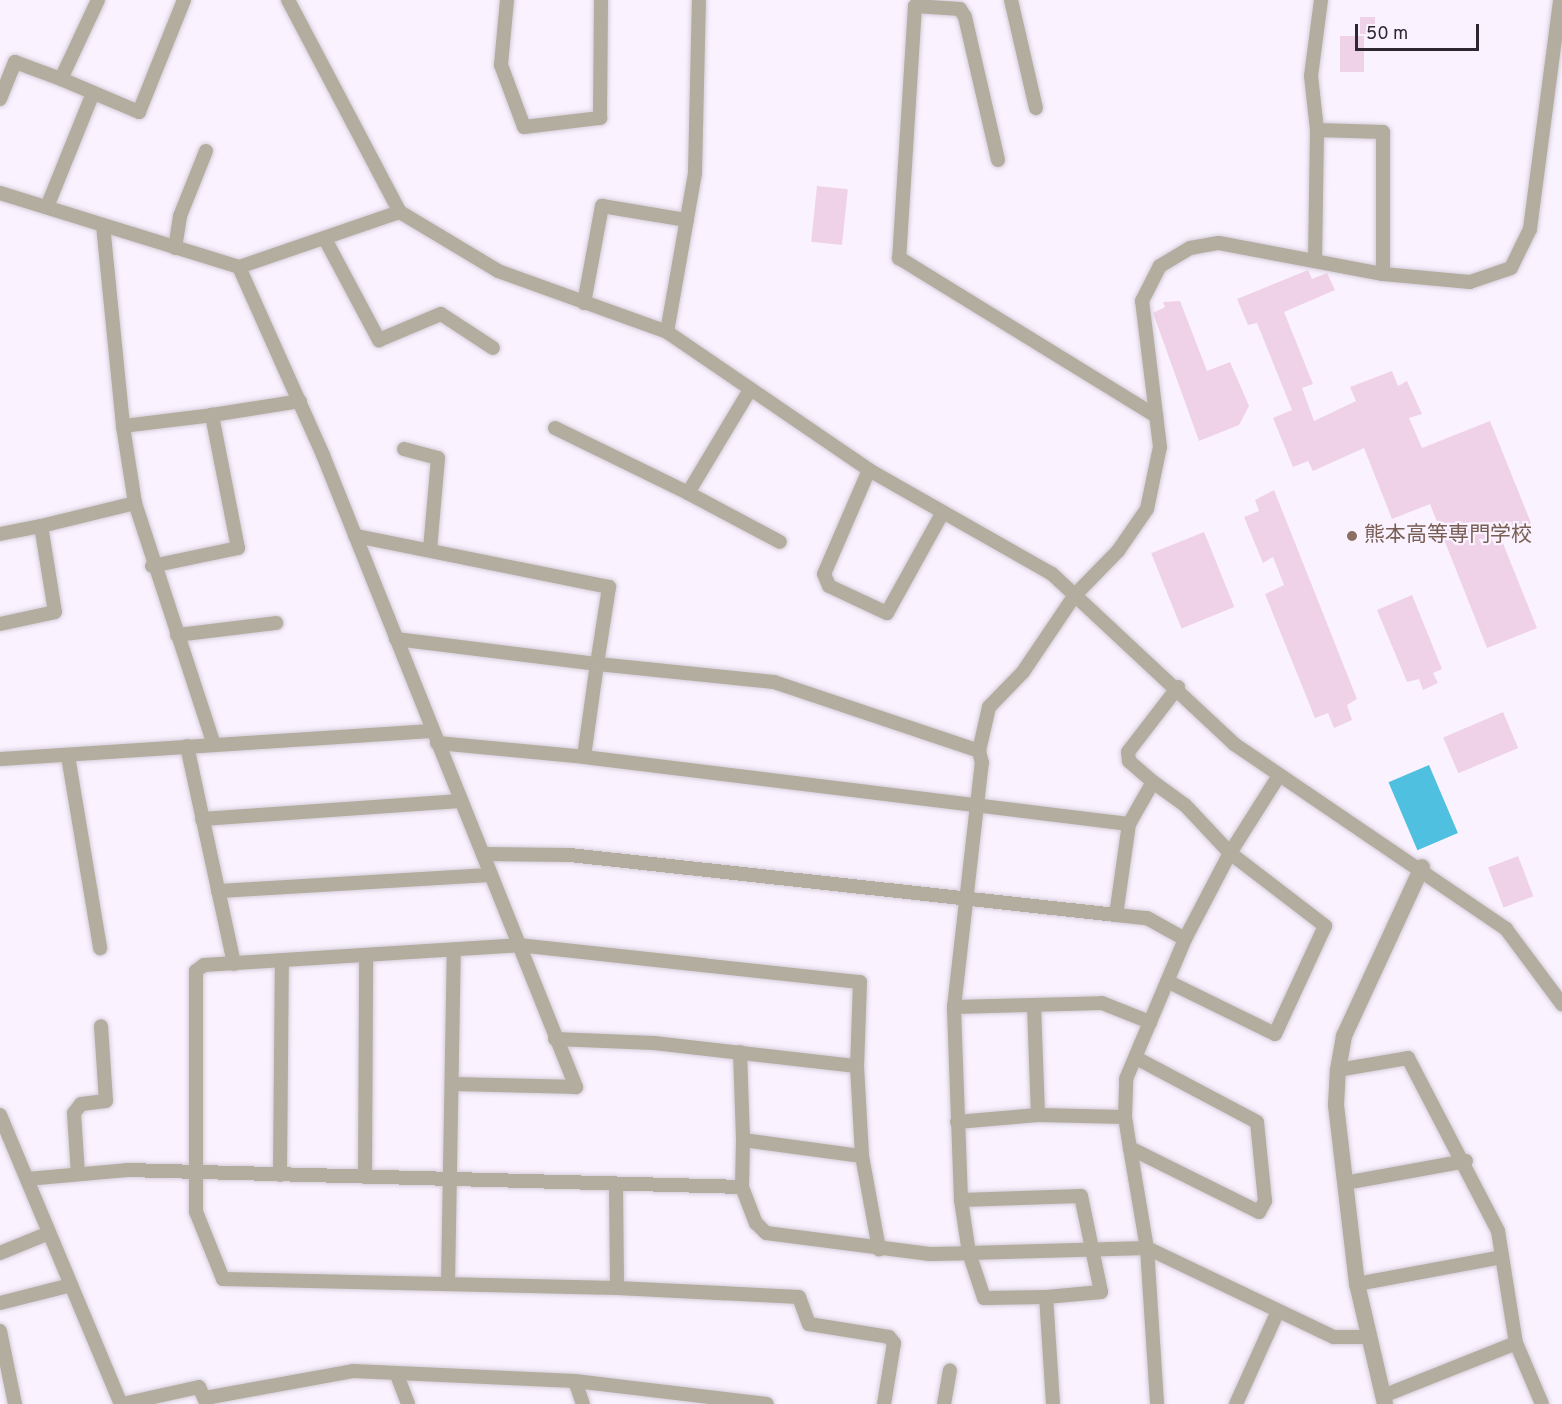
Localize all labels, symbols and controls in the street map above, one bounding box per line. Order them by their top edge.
scale bar [1358,12,1482,50]
text: 50 m [1366,23,1408,46]
place label: 熊本高等専門学校 [1364,523,1532,549]
marker: 熊本高等専門学校 [1345,529,1359,543]

